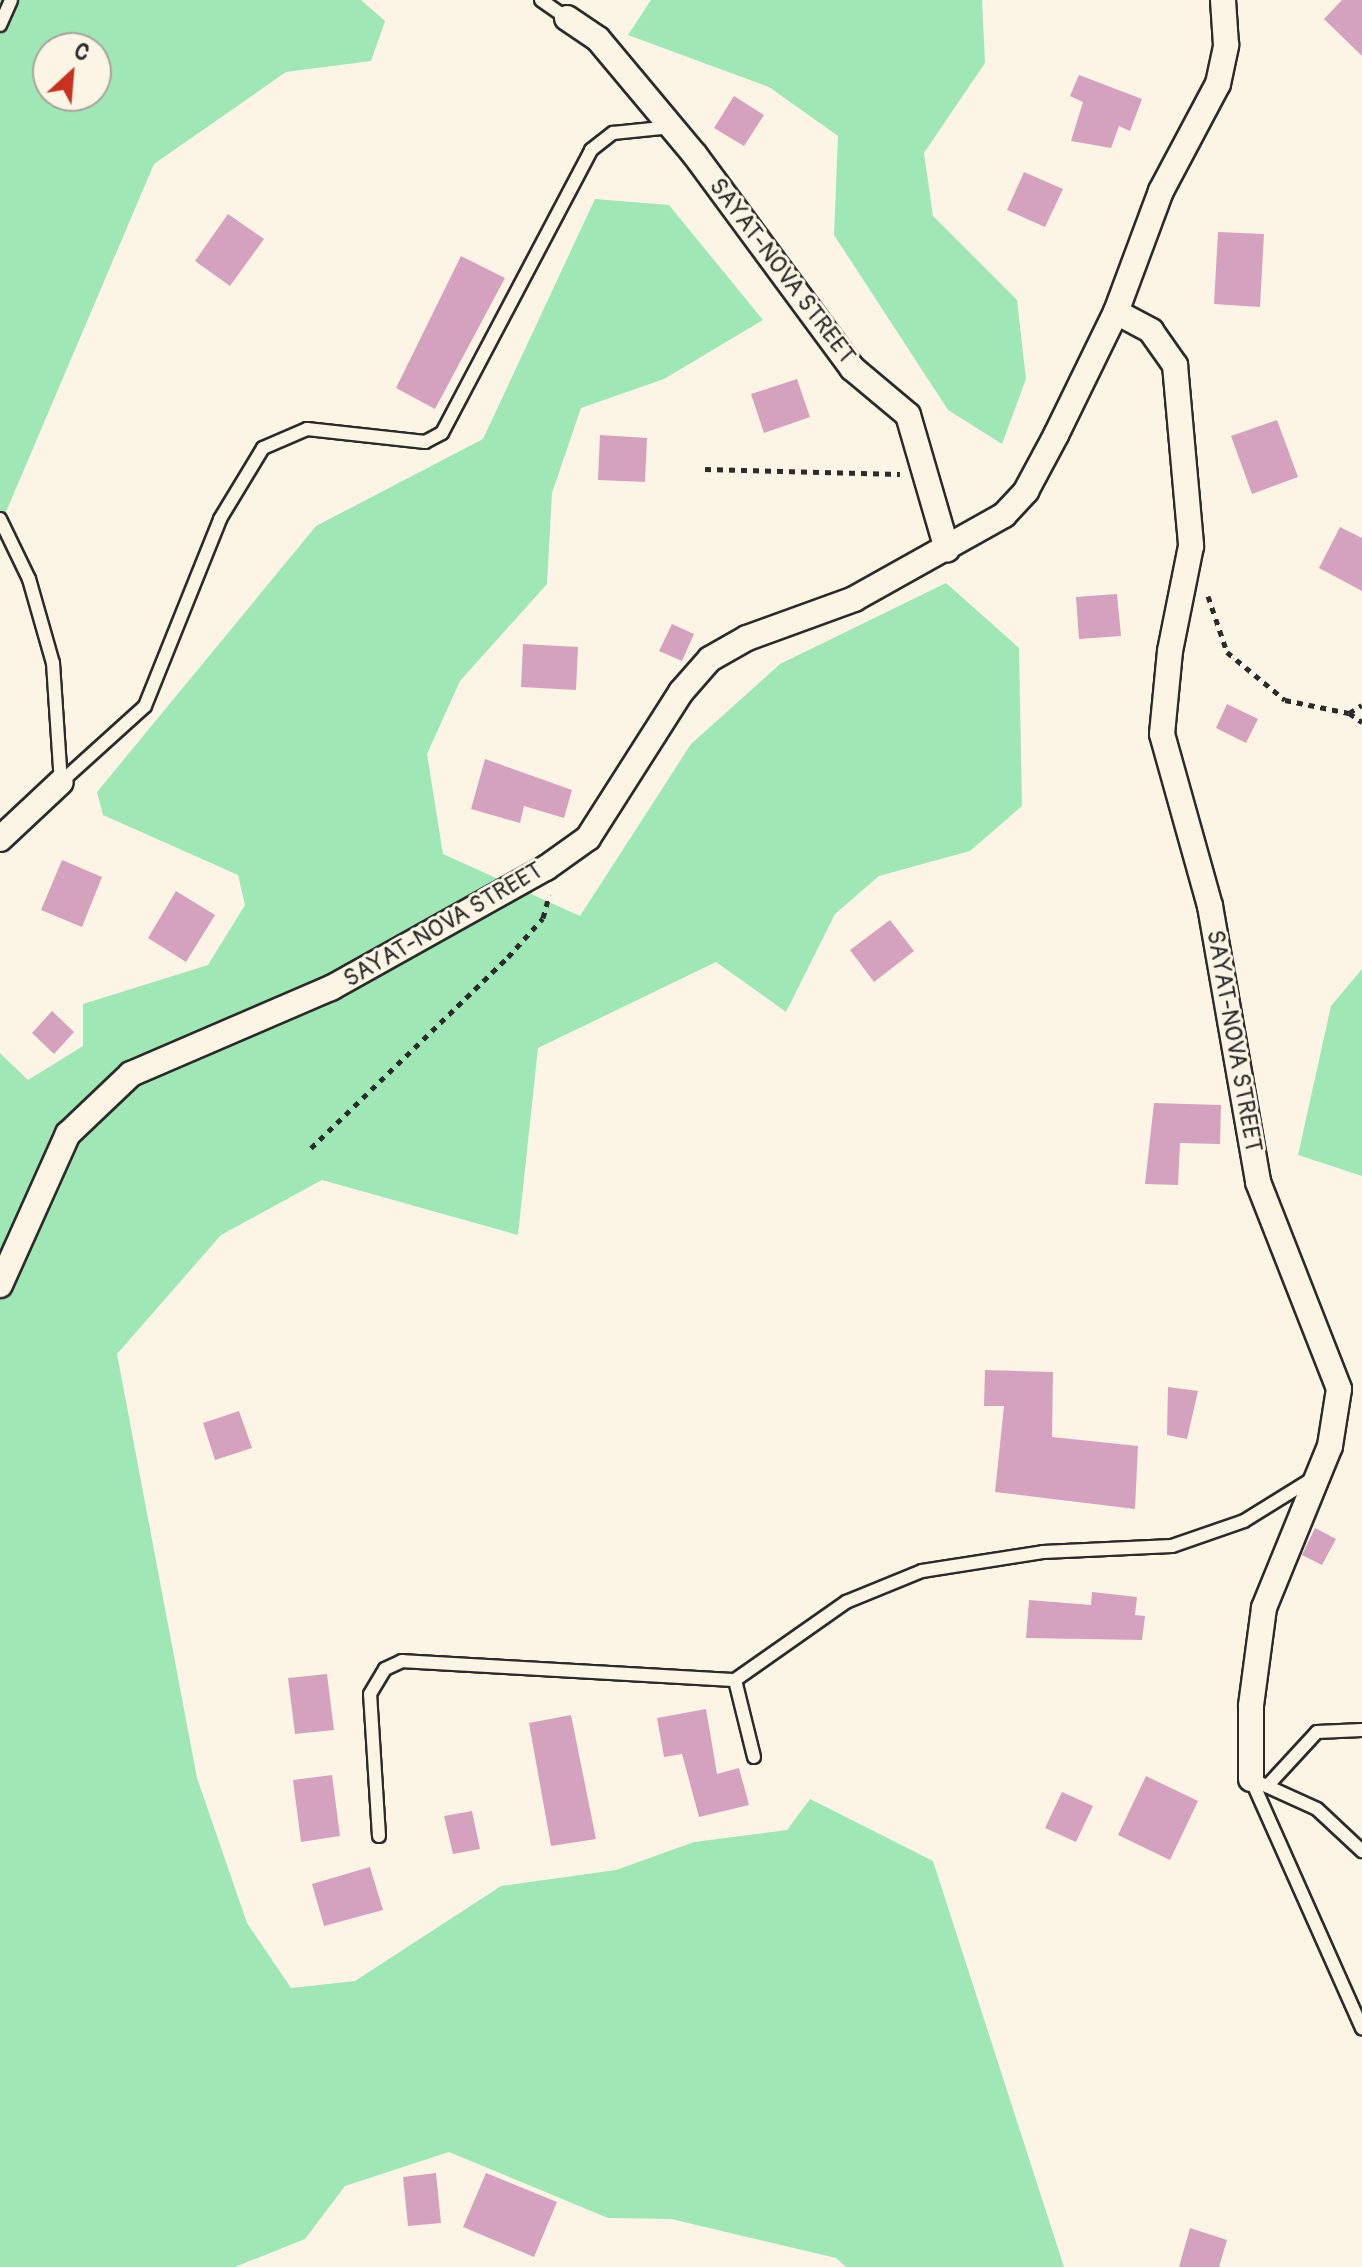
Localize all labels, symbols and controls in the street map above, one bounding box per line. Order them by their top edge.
north arrow [32,32,112,112]
text: С [69,37,94,68]
street label: SAYAT-NOVA STREET [703,172,861,370]
street label: SAYAT-NOVA STREET [338,856,548,994]
street label: SAYAT-NOVA STREET [1200,928,1268,1154]

